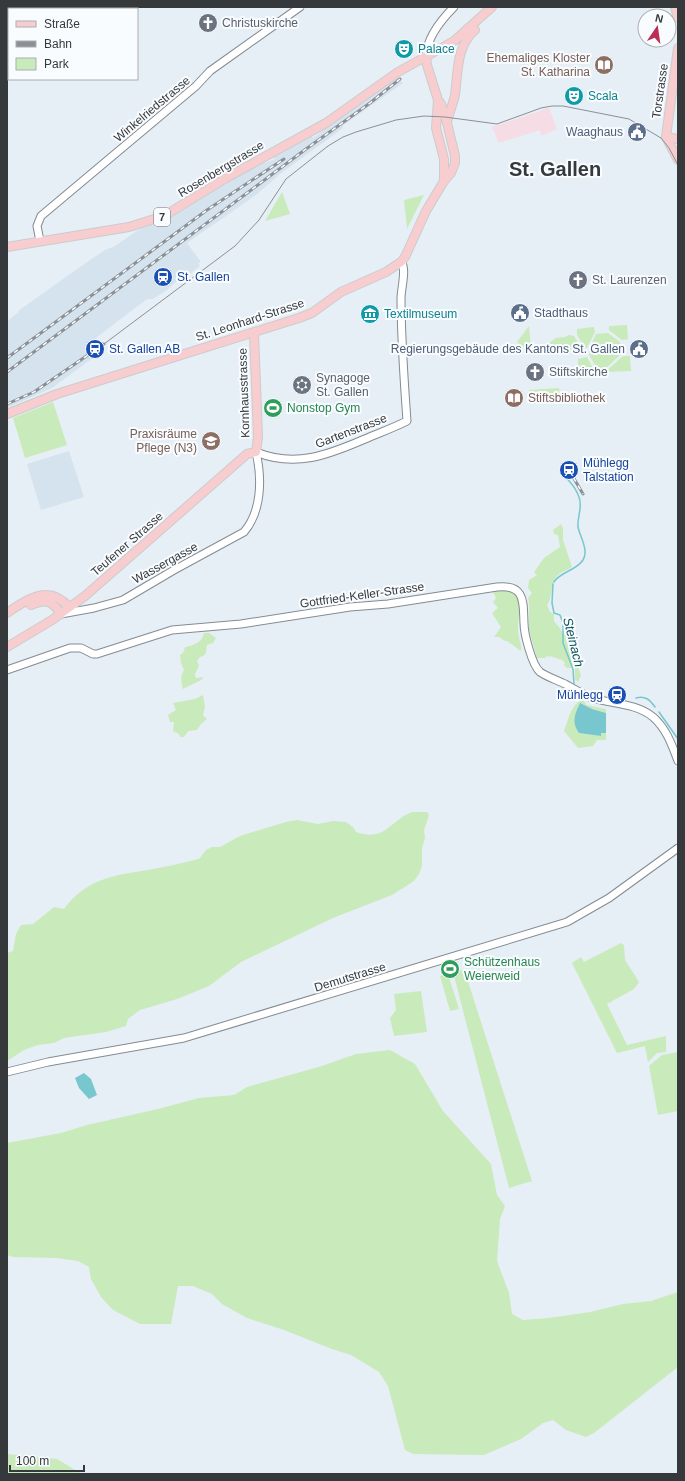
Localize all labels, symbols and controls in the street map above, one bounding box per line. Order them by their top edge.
legend [8,8,138,80]
north arrow [637,8,677,48]
church icon: Christuskirche [197,12,219,34]
text: N [654,12,665,25]
place label: Christuskirche [222,16,298,30]
text: Straße [44,17,80,31]
text: Bahn [44,37,72,51]
theatre icon: Palace [393,38,415,60]
place label: Palace [418,42,455,56]
place label: Ehemaliges Kloster St. Katharina [487,51,590,79]
library icon: Ehemaliges Kloster St. Katharina [593,54,615,76]
text: Park [44,57,70,71]
street label: Torstrasse [649,62,671,119]
street label: Winkelriedstrasse [111,73,193,145]
theatre icon: Scala [563,85,585,107]
place label: Scala [588,89,618,103]
public building icon: Waaghaus [626,121,648,143]
place label: Waaghaus [566,125,623,139]
street label: Rosenbergstrasse [176,138,267,200]
district label: St. Gallen [509,158,601,180]
road number: 7 [154,208,170,226]
station icon: St. Gallen [152,266,174,288]
church icon: St. Laurenzen [567,269,589,291]
place label: St. Gallen [177,270,230,284]
place label: St. Laurenzen [592,273,667,287]
street label: St. Leonhard-Strasse [194,296,306,344]
public building icon: Stadthaus [509,302,531,324]
museum icon: Textilmuseum [359,303,381,325]
place label: Stadthaus [534,306,588,320]
place label: Textilmuseum [384,307,457,321]
station icon: St. Gallen AB [84,338,106,360]
public building icon: Regierungsgebäude des Kantons St. Gallen [628,338,650,360]
place label: St. Gallen AB [109,342,180,356]
place label: Regierungsgebäude des Kantons St. Gallen [391,342,625,356]
street label: Kornhausstrasse [235,347,253,438]
church icon: Stiftskirche [524,361,546,383]
place label: Stiftskirche [549,365,608,379]
place label: Synagoge St. Gallen [316,371,370,399]
synagogue icon: Synagoge St. Gallen [291,374,313,396]
library icon: Stiftsbibliothek [503,387,525,409]
place label: Stiftsbibliothek [528,391,606,405]
sports icon: Nonstop Gym [262,397,284,419]
place label: Nonstop Gym [287,401,360,415]
street label: Gartenstrasse [313,411,389,451]
place label: Praxisräume Pflege (N3) [130,427,197,455]
school or university icon: Praxisräume Pflege (N3) [200,430,222,452]
place label: Mühlegg Talstation [583,456,634,484]
station icon: Mühlegg Talstation [558,459,580,481]
street label: Teufener Strasse [88,509,166,579]
street label: Wassergasse [130,539,200,587]
street label: Gottfried-Keller-Strasse [299,579,425,611]
water label: Steinach [560,616,587,668]
station icon: Mühlegg [606,684,628,706]
place label: Mühlegg [557,688,603,702]
place label: Schützenhaus Weierweid [464,955,540,983]
sports icon: Schützenhaus Weierweid [439,958,461,980]
street label: Demutstrasse [313,959,388,995]
scale bar [10,1447,84,1473]
text: 100 m [16,1454,49,1468]

